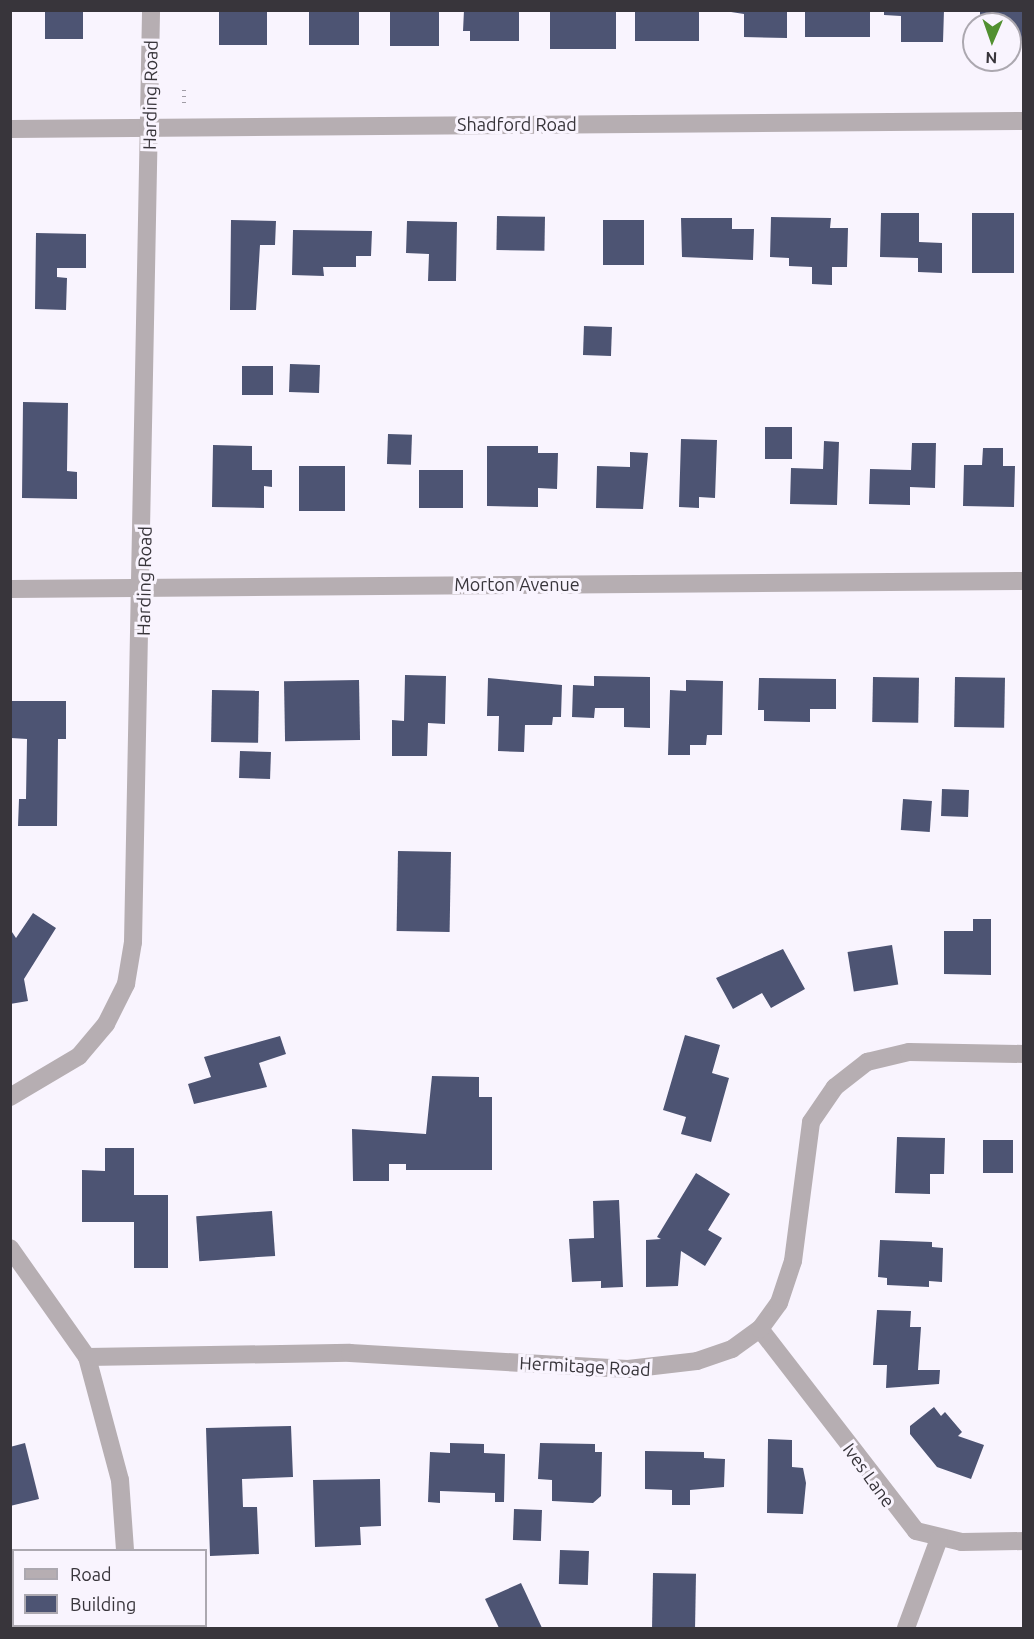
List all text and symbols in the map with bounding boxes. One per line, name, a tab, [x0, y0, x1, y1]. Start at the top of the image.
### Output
north arrow	[962, 12, 1022, 72]
street label: Harding Road	[138, 40, 162, 150]
text: N	[985, 49, 998, 67]
street label: Shadford Road	[457, 113, 577, 135]
street label: Harding Road	[132, 526, 156, 636]
street label: Morton Avenue	[454, 573, 580, 595]
street label: Hermitage Road	[519, 1352, 651, 1380]
street label: Ives Lane	[839, 1439, 899, 1511]
legend	[12, 1549, 207, 1627]
text: Road	[70, 1564, 112, 1584]
text: Building	[70, 1594, 136, 1614]

